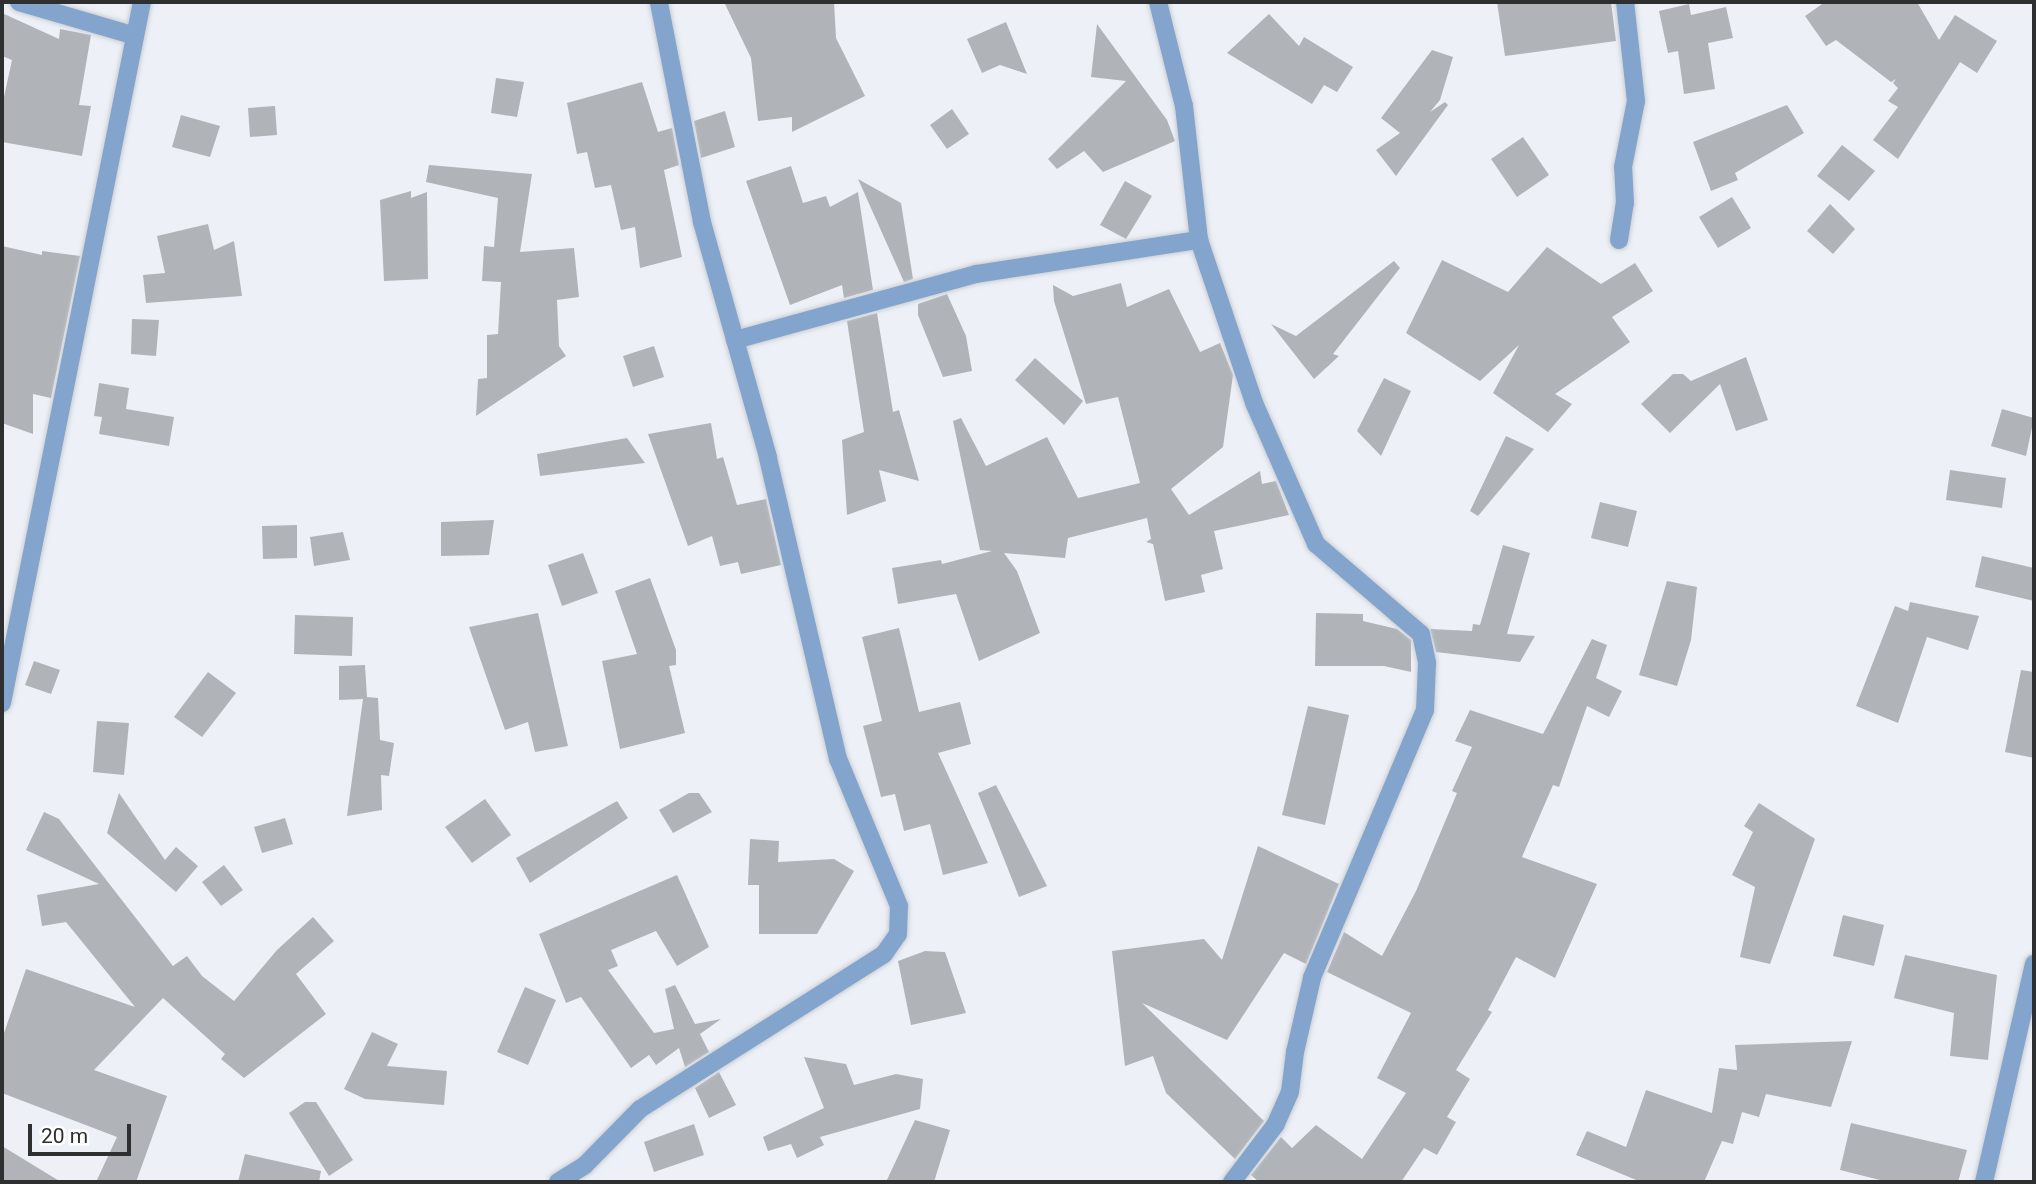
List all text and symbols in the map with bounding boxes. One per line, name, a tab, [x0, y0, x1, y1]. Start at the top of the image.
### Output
scale bar	[32, 1110, 135, 1154]
text: 20 m	[41, 1124, 88, 1148]

